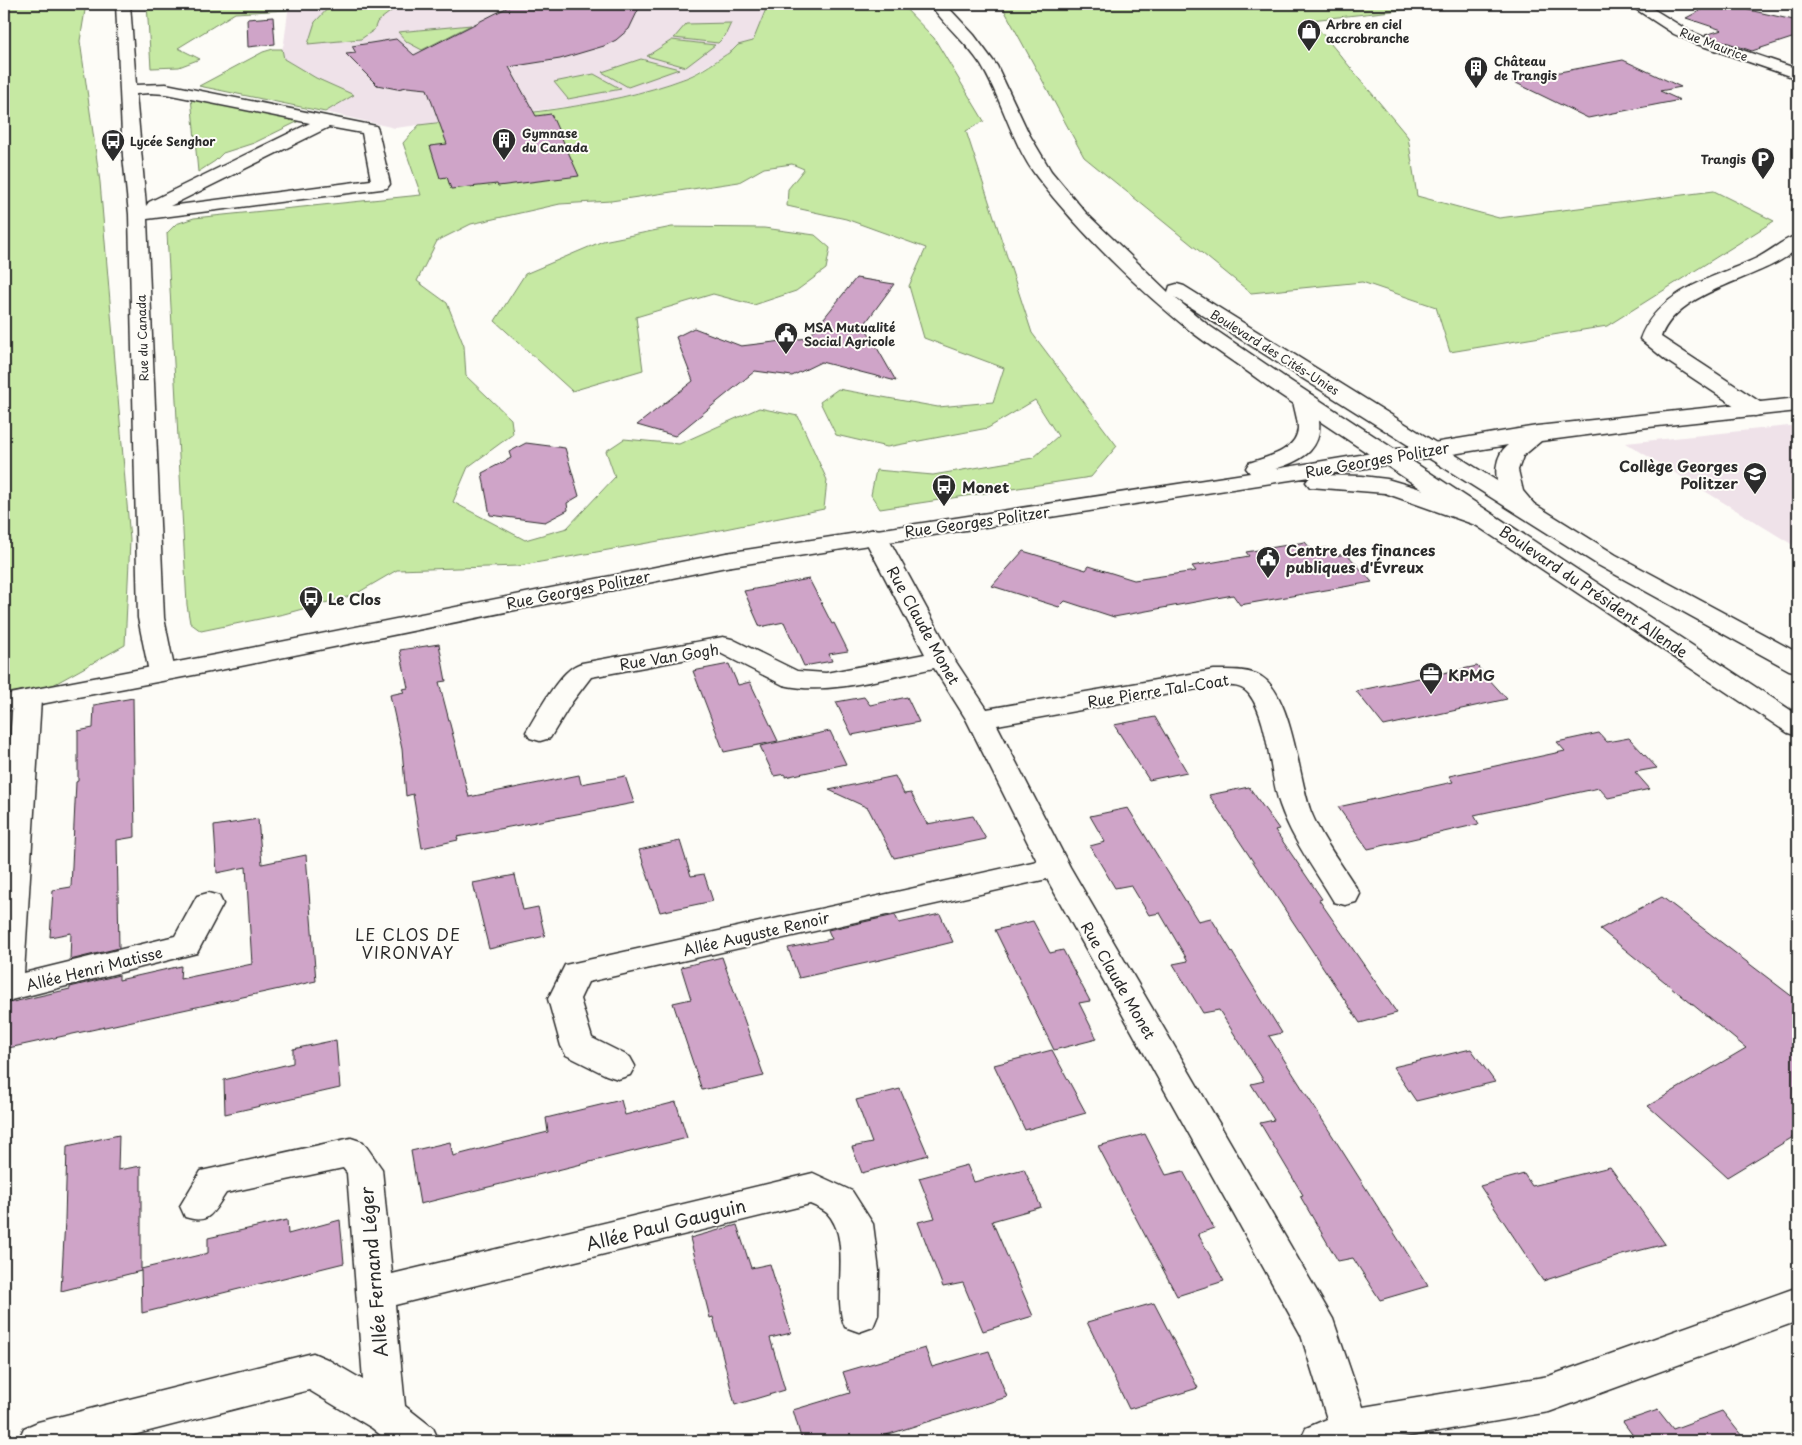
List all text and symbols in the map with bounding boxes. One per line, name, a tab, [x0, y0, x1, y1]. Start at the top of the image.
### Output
place label: Arbre en ciel accrobranche	[1326, 15, 1410, 47]
shop icon: Arbre en ciel accrobranche	[1296, 18, 1322, 52]
street label: Rue Maurice	[1677, 23, 1751, 65]
place label: Château de Trangis	[1494, 52, 1557, 84]
building icon: Château de Trangis	[1463, 55, 1489, 89]
place label: Gymnase du Canada	[522, 124, 589, 156]
building icon: Gymnase du Canada	[491, 127, 517, 161]
bus stop icon: Lycée Senghor	[100, 128, 126, 162]
place label: Lycée Senghor	[130, 132, 216, 150]
parking icon: Trangis	[1750, 146, 1776, 180]
place label: Trangis	[1701, 150, 1746, 168]
street label: Rue du Canada	[131, 294, 153, 382]
street label: Boulevard des Cités-Unies	[1207, 305, 1343, 399]
place label: MSA Mutualité Social Agricole	[804, 318, 896, 350]
public building icon: MSA Mutualité Social Agricole	[773, 321, 799, 355]
street label: Rue Georges Politzer	[1303, 435, 1451, 483]
place label: Collège Georges Politzer	[1619, 454, 1738, 494]
school or university icon: Collège Georges Politzer	[1742, 461, 1768, 495]
bus stop icon: Monet	[931, 473, 957, 507]
place label: Monet	[962, 475, 1009, 498]
street label: Rue Georges Politzer	[903, 499, 1051, 543]
street label: Boulevard du Président Allende	[1495, 519, 1693, 663]
place label: Centre des finances publiques d'Évreux	[1286, 538, 1435, 578]
public building icon: Centre des finances publiques d'Évreux	[1255, 545, 1281, 579]
street label: Rue Claude Monet	[882, 562, 966, 688]
street label: Rue Georges Politzer	[504, 564, 652, 614]
bus stop icon: Le Clos	[298, 585, 324, 619]
place label: Le Clos	[328, 587, 381, 610]
street label: Rue Van Gogh	[618, 637, 720, 675]
office icon: KPMG	[1418, 661, 1444, 695]
place label: KPMG	[1448, 663, 1495, 686]
street label: Rue Pierre Tal-Coat	[1086, 667, 1230, 713]
street label: Allée Auguste Renoir	[680, 905, 833, 961]
street label: Rue Claude Monet	[1076, 917, 1162, 1043]
district label: LE CLOS DE VIRONVAY	[355, 922, 461, 964]
street label: Allée Henri Matisse	[23, 940, 165, 996]
street label: Allée Fernand Léger	[352, 1185, 394, 1358]
street label: Allée Paul Gauguin	[583, 1191, 749, 1257]

